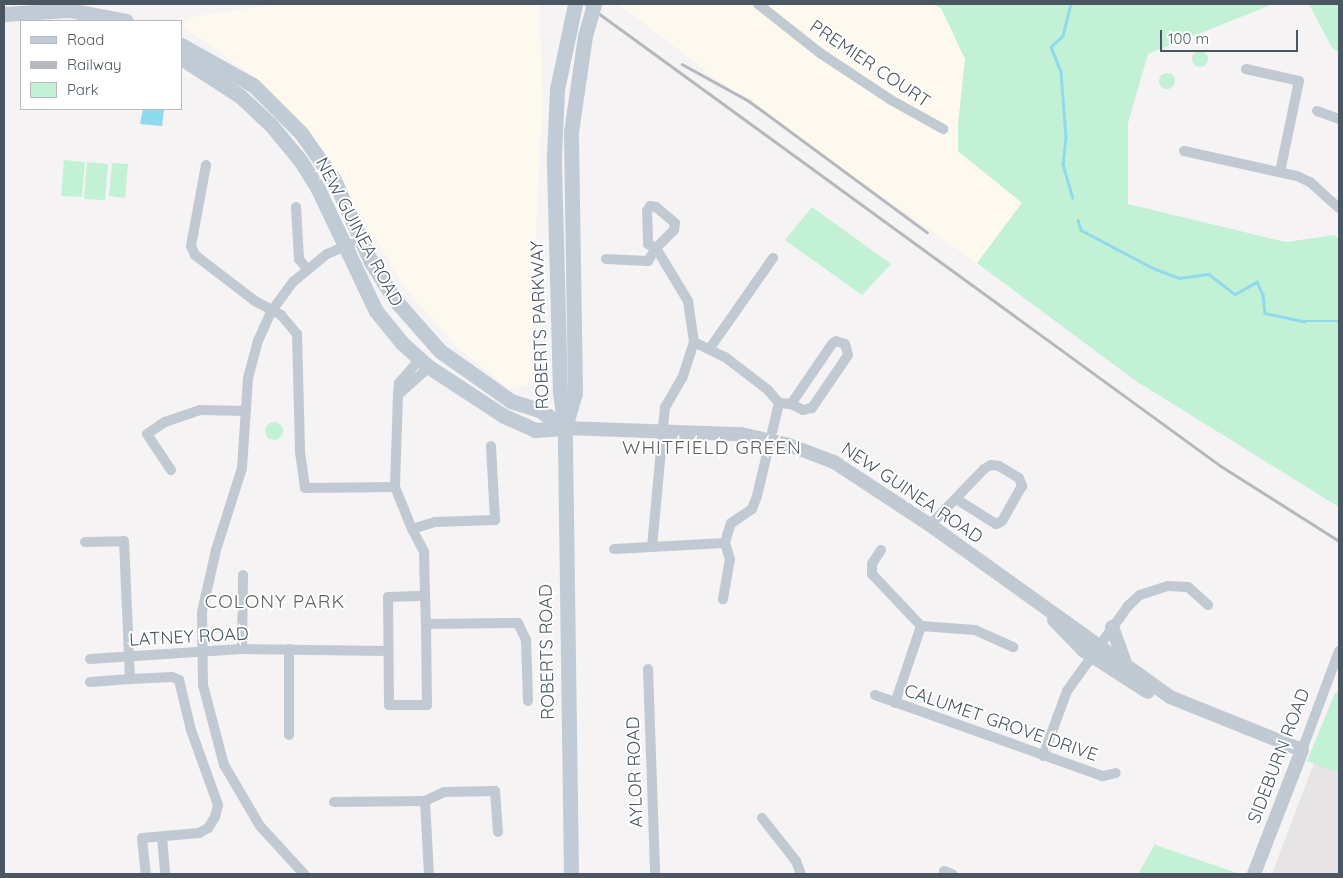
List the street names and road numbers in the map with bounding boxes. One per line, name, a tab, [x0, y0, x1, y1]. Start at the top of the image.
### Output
street label: PREMIER COURT	[806, 16, 934, 112]
street label: NEW GUINEA ROAD	[311, 154, 407, 310]
street label: ROBERTS PARKWAY	[526, 240, 554, 410]
street label: NEW GUINEA ROAD	[837, 438, 987, 548]
street label: ROBERTS ROAD	[535, 584, 559, 720]
street label: LATNEY ROAD	[129, 623, 249, 651]
street label: CALUMET GROVE DRIVE	[901, 680, 1101, 766]
street label: SIDEBURN ROAD	[1243, 686, 1315, 826]
street label: AYLOR ROAD	[622, 716, 648, 828]

